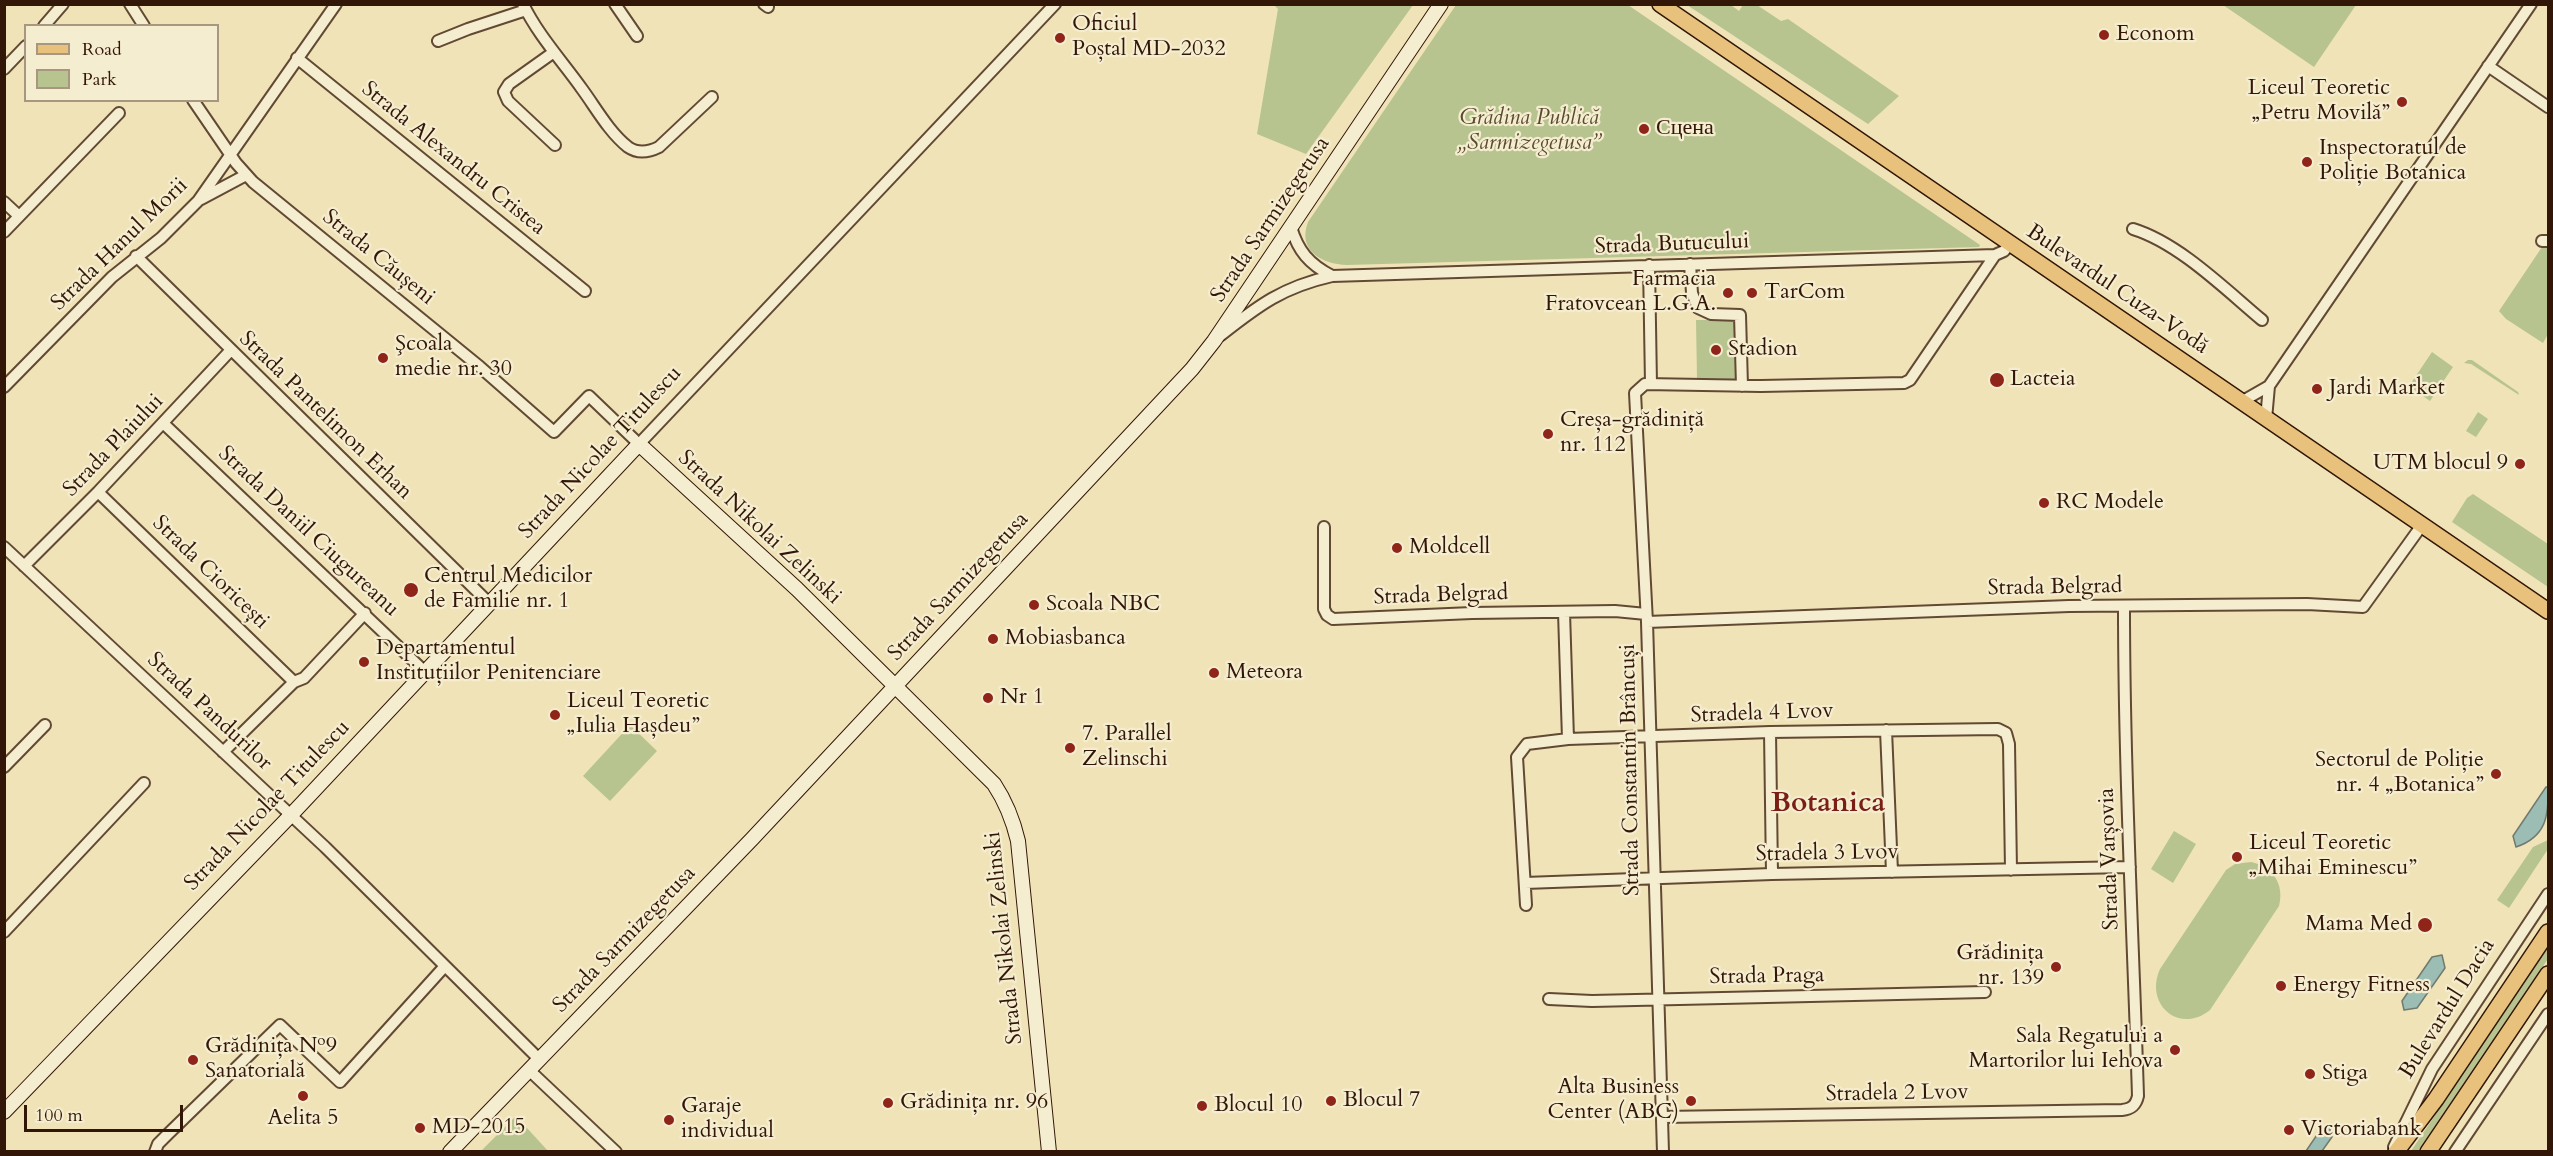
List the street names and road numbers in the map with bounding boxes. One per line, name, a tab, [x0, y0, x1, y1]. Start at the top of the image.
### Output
street label: Strada Alexandru Cristea	[356, 77, 550, 241]
street label: Strada Sarmizegetusa	[1206, 132, 1336, 308]
street label: Strada Hanul Morii	[46, 173, 194, 317]
street label: Strada Căușeni	[316, 205, 440, 311]
street label: Bulevardul Cuza-Vodă	[2021, 219, 2213, 361]
street label: Strada Butucului	[1594, 229, 1750, 261]
street label: Strada Pantelimon Erhan	[233, 326, 417, 506]
street label: Strada Nicolae Titulescu	[514, 361, 688, 545]
street label: Strada Plaiului	[58, 389, 170, 503]
street label: Strada Daniil Ciugureanu	[212, 441, 404, 623]
street label: Strada Nikolai Zelinski	[672, 445, 846, 611]
street label: Strada Sarmizegetusa	[883, 507, 1035, 667]
street label: Strada Cioricești	[146, 511, 274, 635]
street label: Strada Belgrad	[1987, 574, 2123, 602]
street label: Strada Belgrad	[1373, 580, 1509, 612]
street label: Strada Constantin Brâncuși	[1616, 644, 1646, 896]
street label: Strada Pandurilor	[141, 647, 277, 777]
street label: Stradela 4 Lvov	[1690, 698, 1834, 730]
street label: Strada Nicolae Titulescu	[180, 715, 356, 897]
street label: Strada Varșovia	[2094, 787, 2126, 931]
street label: Strada Nikolai Zelinski	[981, 830, 1029, 1046]
street label: Stradela 3 Lvov	[1755, 840, 1899, 868]
street label: Strada Sarmizegetusa	[548, 861, 702, 1019]
street label: Bulevardul Dacia	[2394, 934, 2502, 1084]
street label: Strada Praga	[1709, 963, 1825, 991]
street label: Stradela 2 Lvov	[1825, 1080, 1969, 1108]

